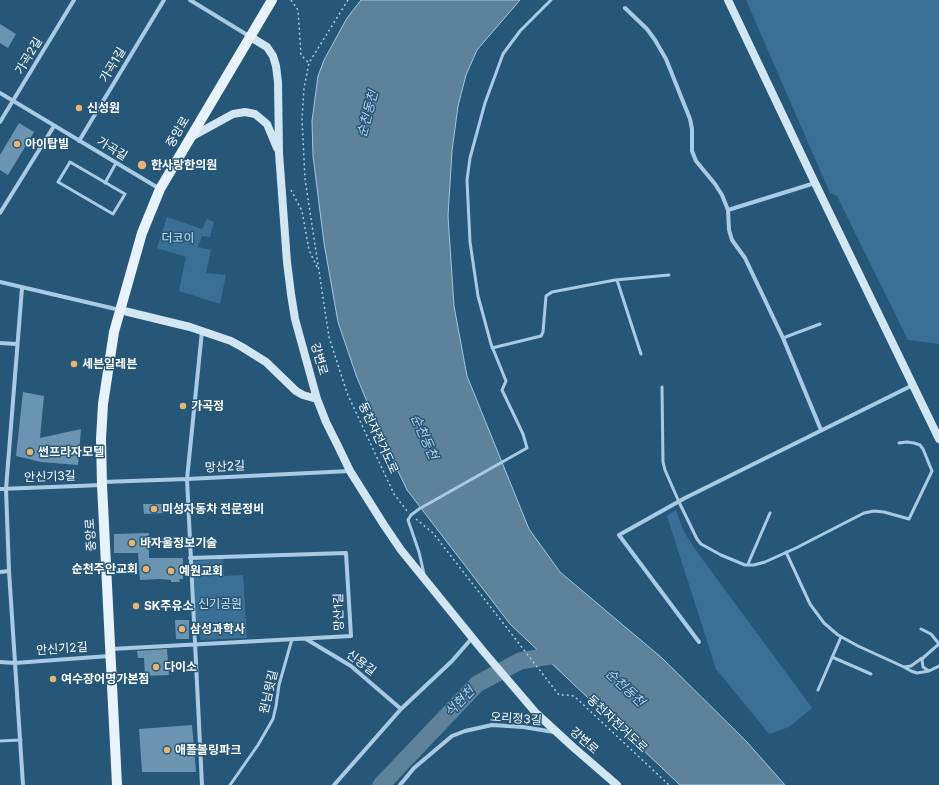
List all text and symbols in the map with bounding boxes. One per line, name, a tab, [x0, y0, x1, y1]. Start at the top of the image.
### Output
street label: 가곡2길	[12, 35, 46, 77]
street label: 가곡1길	[97, 45, 129, 85]
water label: 순천동천	[354, 89, 382, 139]
place label: 신성원	[87, 101, 120, 115]
marker: 신성원	[74, 103, 84, 113]
street label: 중앙로	[163, 114, 193, 150]
street label: 가곡길	[94, 134, 130, 164]
place label: 아이탑빌	[25, 137, 69, 151]
marker: 아이탑빌	[12, 139, 22, 149]
place label: 한사랑한의원	[151, 158, 217, 172]
marker: 한사랑한의원	[136, 159, 148, 171]
park label: 더코이	[161, 231, 195, 245]
street label: 강변로	[308, 341, 330, 377]
place label: 세븐일레븐	[82, 357, 137, 371]
marker: 세븐일레븐	[69, 359, 79, 369]
place label: 가곡정	[191, 399, 224, 413]
street label: 동천자전거도로	[355, 400, 401, 476]
marker: 가곡정	[178, 401, 188, 411]
water label: 순천동천	[407, 412, 441, 462]
place label: 썬프라자모텔	[38, 445, 104, 459]
marker: 썬프라자모텔	[25, 447, 35, 457]
street label: 망산2길	[204, 459, 246, 475]
street label: 안신기3길	[24, 469, 76, 485]
place label: 미성자동차 전문정비	[162, 502, 264, 516]
marker: 미성자동차 전문정비	[149, 504, 159, 514]
street label: 중앙로	[83, 518, 99, 552]
place label: 바자울정보기술	[140, 536, 217, 550]
marker: 바자울정보기술	[127, 538, 137, 548]
place label: 순천주안교회	[72, 562, 138, 576]
marker: 순천주안교회	[141, 564, 151, 574]
place label: 예원교회	[179, 564, 223, 578]
marker: 예원교회	[166, 566, 176, 576]
street label: 망산1길	[331, 593, 347, 631]
park label: 신기공원	[198, 597, 242, 611]
place label: SK주유소	[144, 599, 194, 613]
marker: SK주유소	[131, 601, 141, 611]
place label: 삼성과학사	[190, 622, 245, 636]
marker: 삼성과학사	[177, 624, 187, 634]
street label: 안신기2길	[36, 640, 88, 658]
street label: 신용길	[343, 647, 379, 679]
place label: 다이소	[164, 660, 197, 674]
marker: 다이소	[151, 662, 161, 672]
water label: 순천동천	[602, 666, 648, 710]
street label: 원님윗길	[257, 669, 281, 715]
place label: 여수장어명가본점	[61, 672, 149, 686]
marker: 여수장어명가본점	[48, 674, 58, 684]
water label: 석현천	[442, 684, 478, 720]
street label: 동천자전거도로	[584, 692, 650, 756]
street label: 오리정3길	[490, 710, 542, 728]
street label: 강변로	[567, 725, 601, 757]
place label: 애플볼링파크	[175, 743, 241, 757]
marker: 애플볼링파크	[162, 745, 172, 755]

